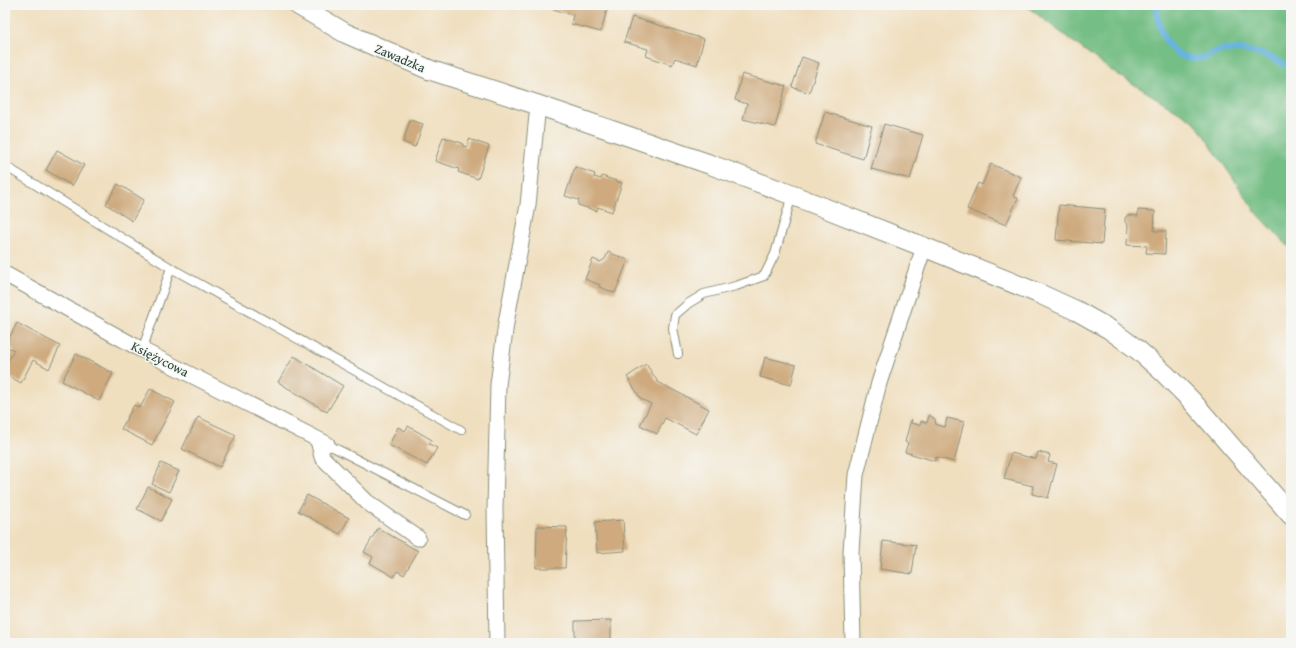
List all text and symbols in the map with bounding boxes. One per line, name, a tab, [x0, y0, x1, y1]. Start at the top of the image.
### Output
street label: Zawadzka	[372, 39, 429, 78]
street label: Księżycowa	[128, 336, 193, 382]

